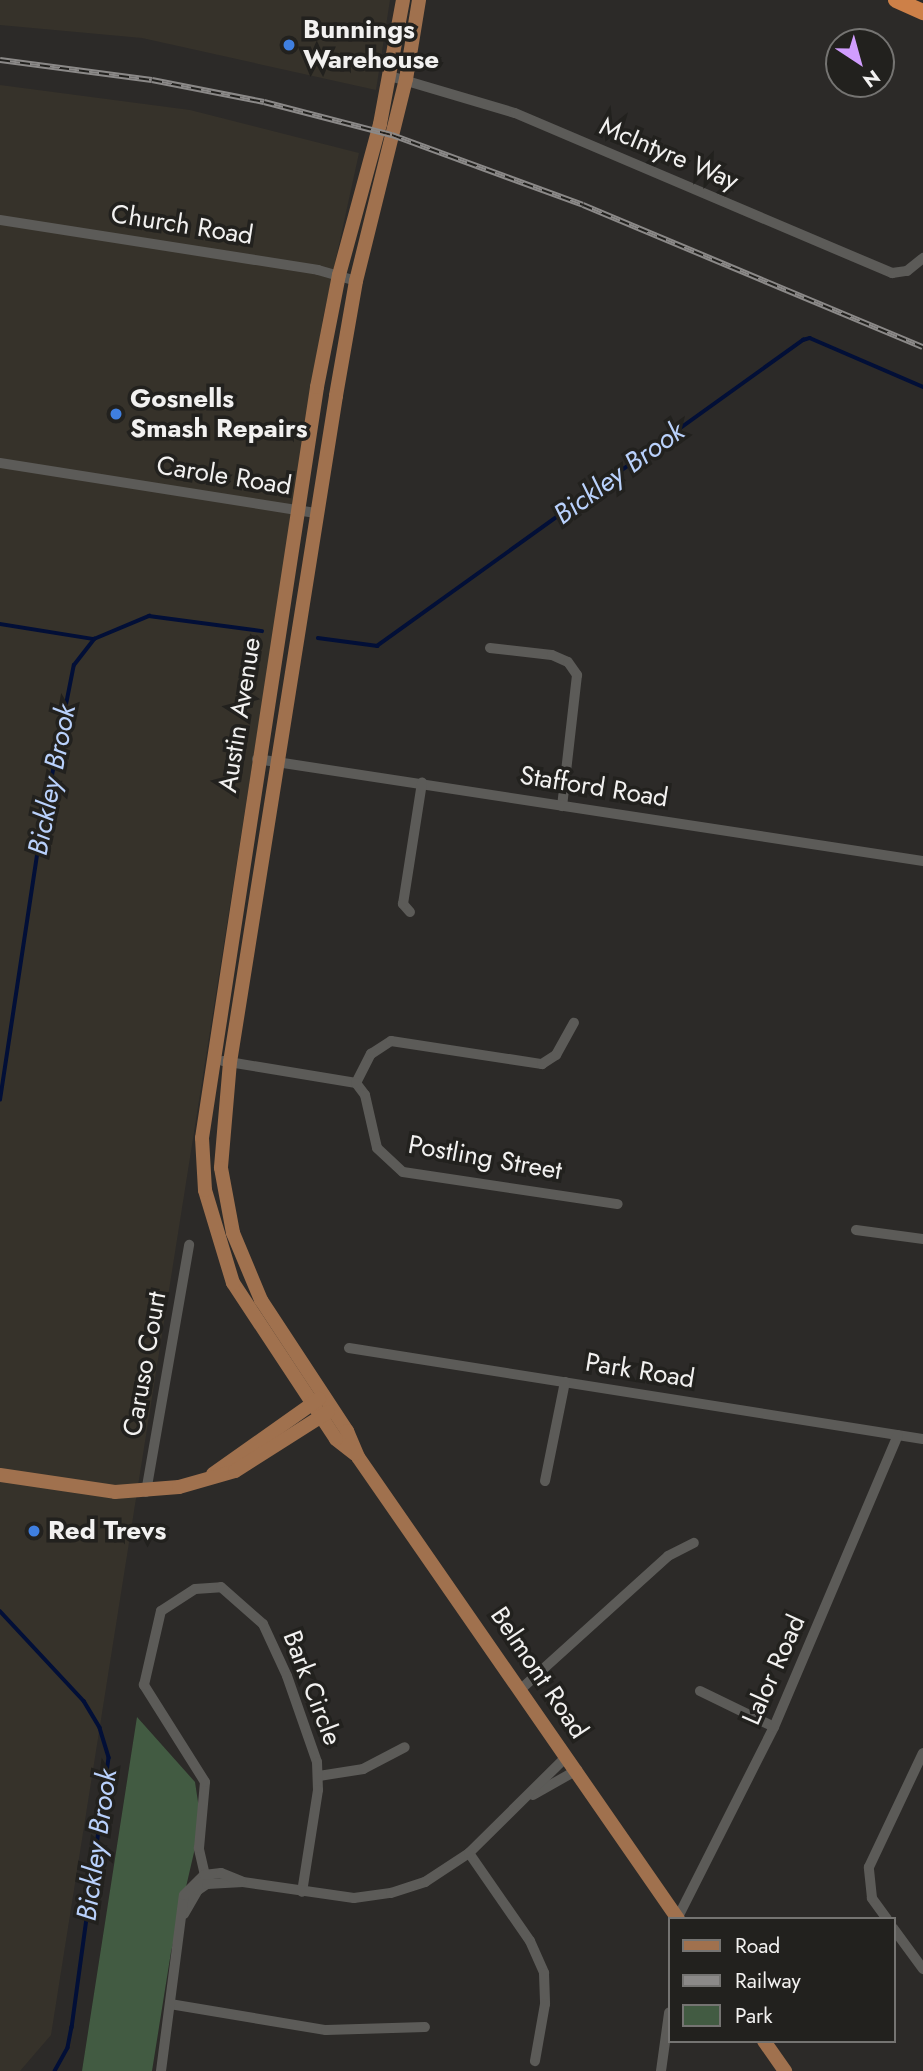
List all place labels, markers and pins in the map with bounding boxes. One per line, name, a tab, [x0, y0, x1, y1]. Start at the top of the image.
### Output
place label: Bunnings Warehouse	[303, 14, 439, 76]
marker: Bunnings Warehouse	[281, 37, 297, 53]
place label: Gosnells Smash Repairs	[130, 383, 308, 444]
marker: Gosnells Smash Repairs	[108, 406, 124, 422]
place label: Red Trevs	[48, 1515, 166, 1547]
marker: Red Trevs	[26, 1523, 42, 1539]

